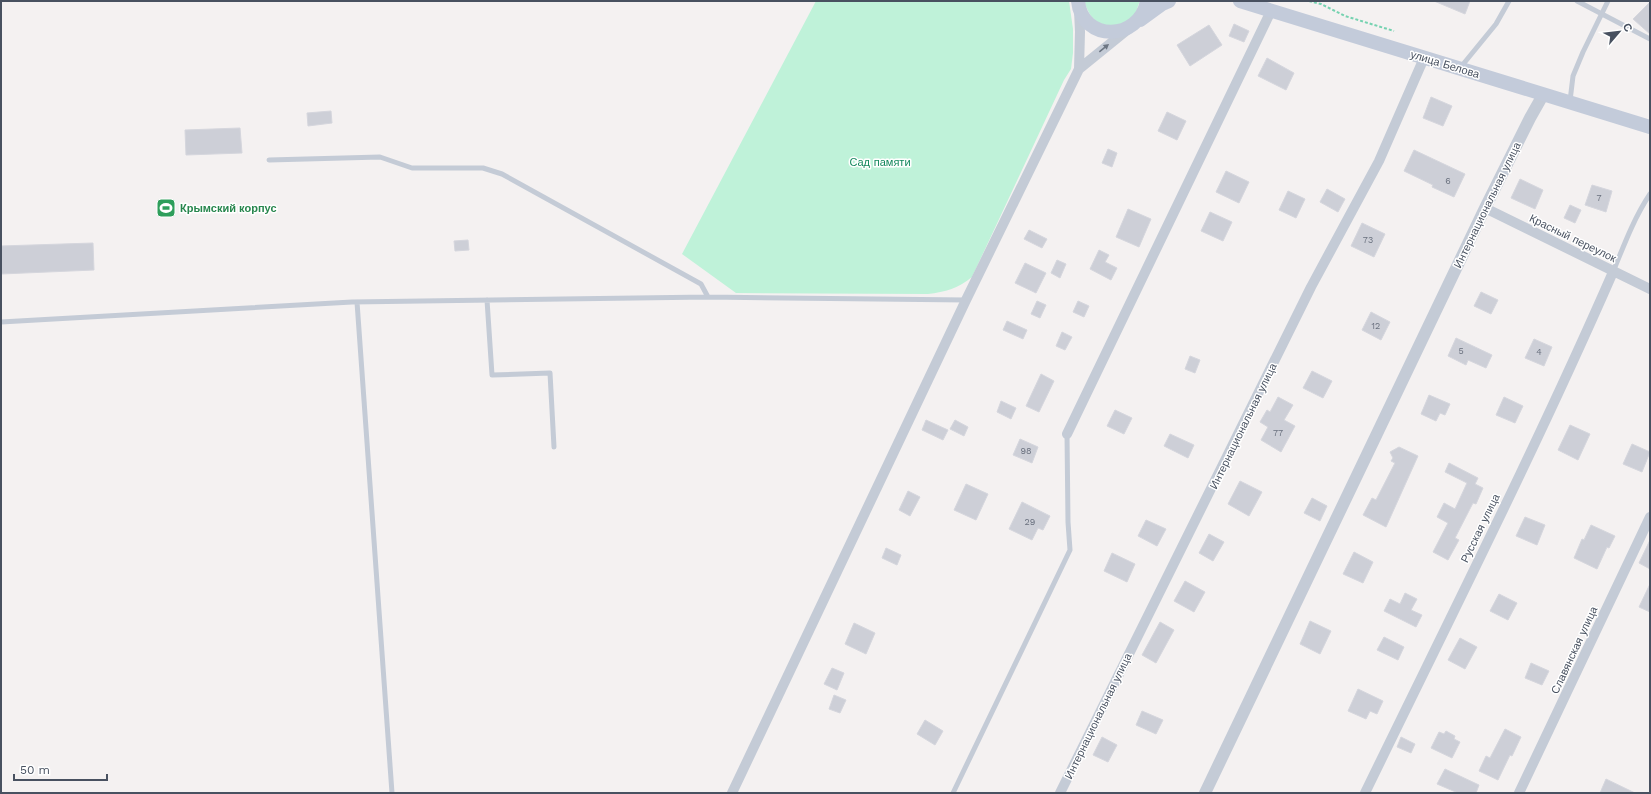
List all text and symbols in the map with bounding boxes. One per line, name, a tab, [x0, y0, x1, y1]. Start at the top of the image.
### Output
north arrow	[1599, 12, 1639, 52]
text: С	[1620, 21, 1635, 34]
one-way arrow	[1099, 44, 1110, 53]
street label: улица Белова	[1409, 48, 1482, 81]
street label: Интернациональная улица	[1451, 139, 1524, 270]
park label: Сад памяти	[849, 156, 911, 169]
house number: 6	[1445, 176, 1451, 186]
house number: 7	[1596, 193, 1602, 203]
sports icon: Крымский корпус	[155, 197, 177, 219]
place label: Крымский корпус	[180, 202, 277, 215]
street label: Красный переулок	[1527, 212, 1618, 265]
house number: 73	[1363, 235, 1373, 245]
house number: 12	[1372, 321, 1380, 331]
house number: 5	[1458, 346, 1464, 356]
house number: 4	[1536, 347, 1542, 357]
street label: Интернациональная улица	[1207, 360, 1280, 491]
house number: 77	[1273, 428, 1283, 438]
house number: 98	[1020, 446, 1032, 456]
street label: Русская улица	[1458, 491, 1503, 565]
house number: 29	[1025, 517, 1035, 527]
street label: Славянская улица	[1549, 604, 1601, 696]
street label: Интернациональная улица	[1062, 650, 1135, 781]
scale bar	[14, 756, 107, 782]
text: 50 m	[20, 763, 50, 777]

